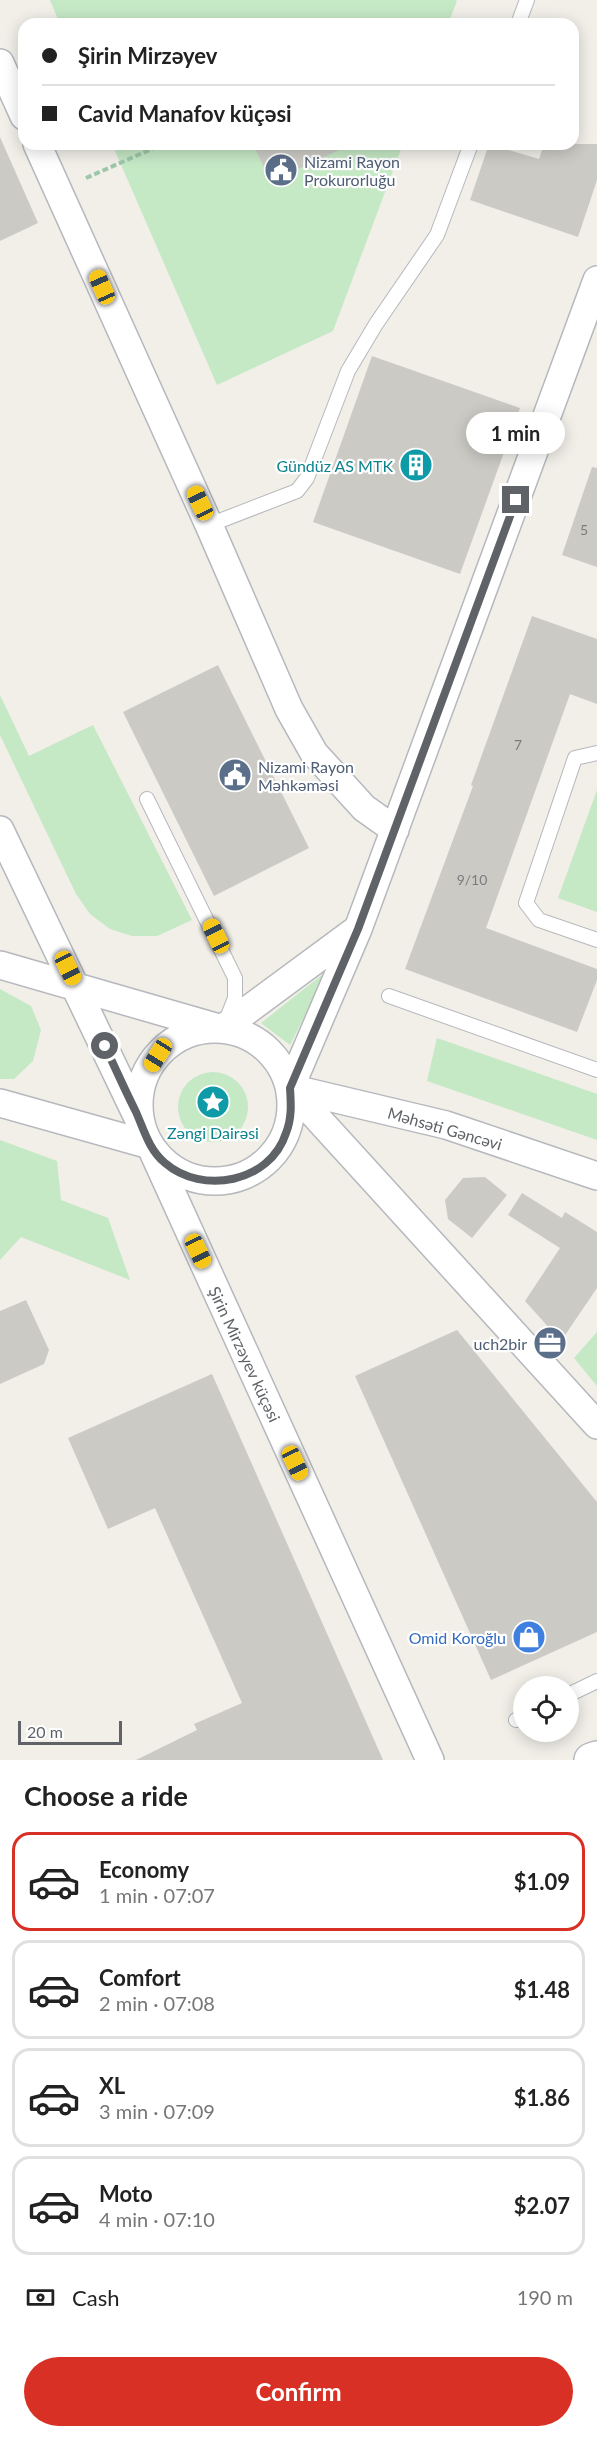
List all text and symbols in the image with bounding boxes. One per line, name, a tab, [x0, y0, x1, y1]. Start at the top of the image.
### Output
text: Şirin Mirzəyev	[78, 42, 217, 69]
text: Cavid Manafov küçəsi	[78, 100, 292, 127]
public building icon: Nizami Rayon Prokurorluğu	[263, 152, 299, 188]
place label: Nizami Rayon Prokurorluğu	[304, 152, 400, 189]
car	[86, 267, 118, 307]
callout: 1 min	[466, 413, 566, 455]
text: 1 min	[491, 421, 540, 445]
building icon: Gündüz AS MTK	[398, 447, 434, 483]
place label: Gündüz AS MTK	[276, 456, 393, 475]
car	[184, 483, 216, 523]
route end	[502, 486, 529, 513]
house number: 5	[580, 521, 588, 538]
house number: 7	[514, 736, 522, 753]
public building icon: Nizami Rayon Məhkəməsi	[217, 757, 253, 793]
place label: Nizami Rayon Məhkəməsi	[258, 757, 354, 794]
house number: 9/10	[457, 871, 487, 888]
car	[200, 916, 232, 956]
car	[52, 948, 84, 988]
route start	[91, 1032, 118, 1059]
car	[141, 1035, 175, 1075]
place icon: Zəngi Dairəsi	[195, 1084, 231, 1120]
street label: Məhsəti Gəncəvi	[386, 1103, 504, 1153]
place label: Zəngi Dairəsi	[167, 1123, 259, 1142]
car	[182, 1231, 214, 1271]
street label: Şirin Mirzəyev küçəsi	[205, 1283, 285, 1425]
office icon: uch2bir	[532, 1325, 568, 1361]
place label: uch2bir	[474, 1334, 527, 1353]
car	[279, 1443, 311, 1483]
shop icon: Omid Koroğlu	[511, 1619, 547, 1655]
place label: Omid Koroğlu	[409, 1628, 506, 1647]
map controls	[513, 1676, 579, 1742]
button: locate	[513, 1676, 579, 1742]
scale bar	[18, 1718, 122, 1746]
text: 20 m	[27, 1722, 63, 1741]
text: Choose a ride	[24, 1779, 188, 1812]
icon: car	[27, 1855, 81, 1909]
text: Economy	[99, 1856, 189, 1883]
text: $1.09	[514, 1868, 570, 1895]
text: 1 min · 07:07	[99, 1883, 215, 1907]
icon: car	[27, 1963, 81, 2017]
text: Comfort	[99, 1964, 181, 1991]
text: $1.48	[514, 1976, 570, 2003]
text: 2 min · 07:08	[99, 1991, 215, 2015]
icon: car	[27, 2071, 81, 2125]
text: XL	[99, 2072, 125, 2099]
text: $1.86	[514, 2084, 570, 2111]
text: 3 min · 07:09	[99, 2099, 215, 2123]
icon: car	[27, 2179, 81, 2233]
text: Moto	[99, 2180, 153, 2207]
text: $2.07	[514, 2192, 570, 2219]
text: 4 min · 07:10	[99, 2207, 215, 2231]
icon: cash	[24, 2281, 57, 2314]
text: Cash	[72, 2284, 119, 2311]
text: 190 m	[517, 2285, 573, 2309]
button: Confirm	[24, 2357, 573, 2426]

